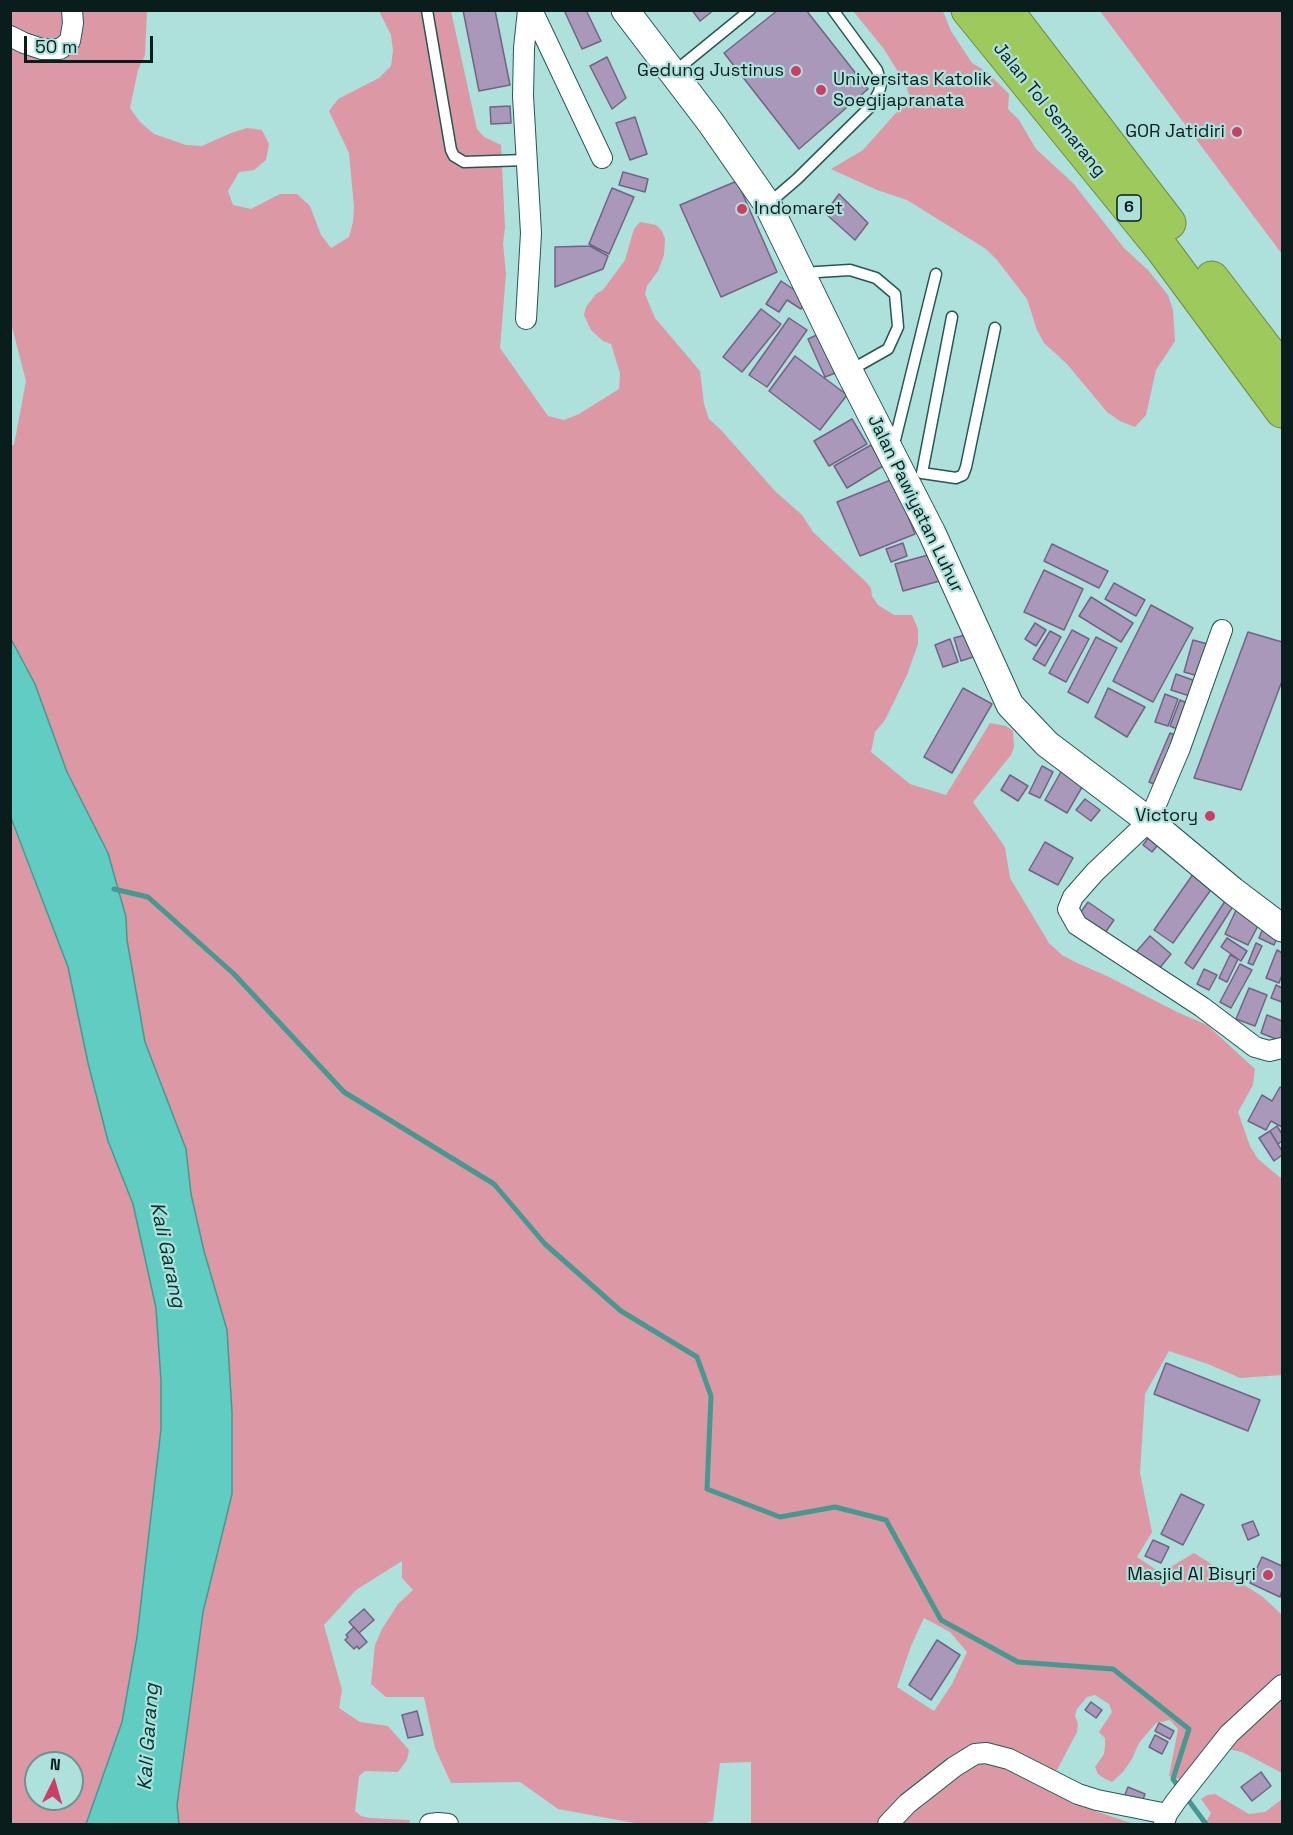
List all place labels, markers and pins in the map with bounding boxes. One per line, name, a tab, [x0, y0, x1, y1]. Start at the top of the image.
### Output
place label: Gedung Justinus	[637, 60, 784, 82]
marker: Gedung Justinus	[789, 64, 803, 78]
place label: Universitas Katolik Soegijapranata	[833, 69, 992, 112]
marker: Universitas Katolik Soegijapranata	[814, 83, 828, 97]
place label: GOR Jatidiri	[1125, 121, 1225, 143]
marker: GOR Jatidiri	[1230, 125, 1244, 139]
place label: Indomaret	[754, 198, 843, 220]
marker: Indomaret	[735, 202, 749, 216]
place label: Victory	[1135, 805, 1198, 827]
marker: Victory	[1203, 809, 1217, 823]
place label: Masjid Al Bisyri	[1127, 1564, 1256, 1586]
marker: Masjid Al Bisyri	[1261, 1568, 1275, 1582]

